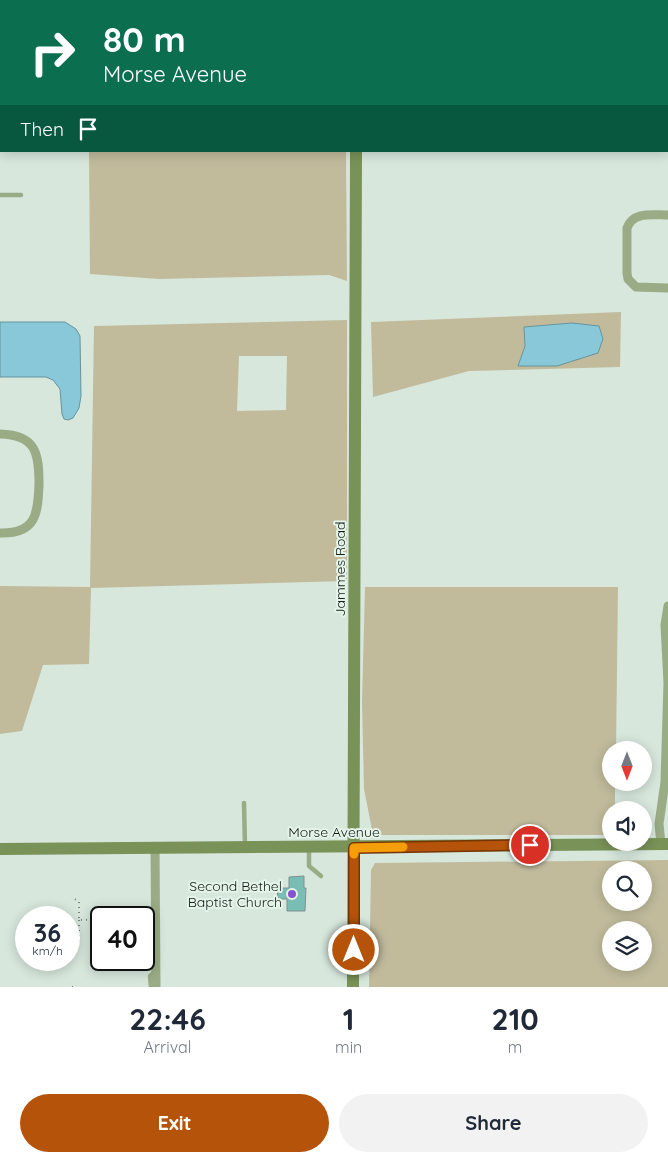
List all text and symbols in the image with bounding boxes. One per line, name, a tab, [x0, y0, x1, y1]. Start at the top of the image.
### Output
text: 80 m	[103, 17, 186, 61]
icon: right	[20, 20, 85, 85]
text: Morse Avenue	[103, 60, 247, 88]
icon: arrive	[74, 115, 102, 143]
text: Then	[20, 117, 64, 141]
street label: Jammes Road	[331, 521, 349, 617]
north arrow	[602, 741, 652, 791]
map controls	[602, 741, 652, 971]
button: sound	[602, 801, 652, 851]
street label: Morse Avenue	[288, 823, 380, 841]
pin	[509, 824, 551, 866]
icon: arrive	[516, 831, 544, 859]
button: search	[602, 861, 652, 911]
place label: Second Bethel Baptist Church	[188, 877, 282, 911]
marker: Second Bethel Baptist Church	[286, 888, 298, 900]
speed limit sign: 40	[90, 906, 155, 971]
text: 36	[34, 917, 61, 948]
button: layers	[602, 921, 652, 971]
position arrow	[327, 923, 379, 975]
text: km/h	[32, 943, 63, 958]
text: 22:46	[129, 1000, 206, 1038]
text: 1	[343, 1000, 355, 1038]
text: 210	[492, 1000, 539, 1038]
text: Arrival	[144, 1037, 191, 1057]
text: min	[335, 1037, 362, 1057]
text: m	[508, 1037, 522, 1057]
button: Exit	[20, 1094, 329, 1152]
button: Share	[339, 1094, 648, 1152]

